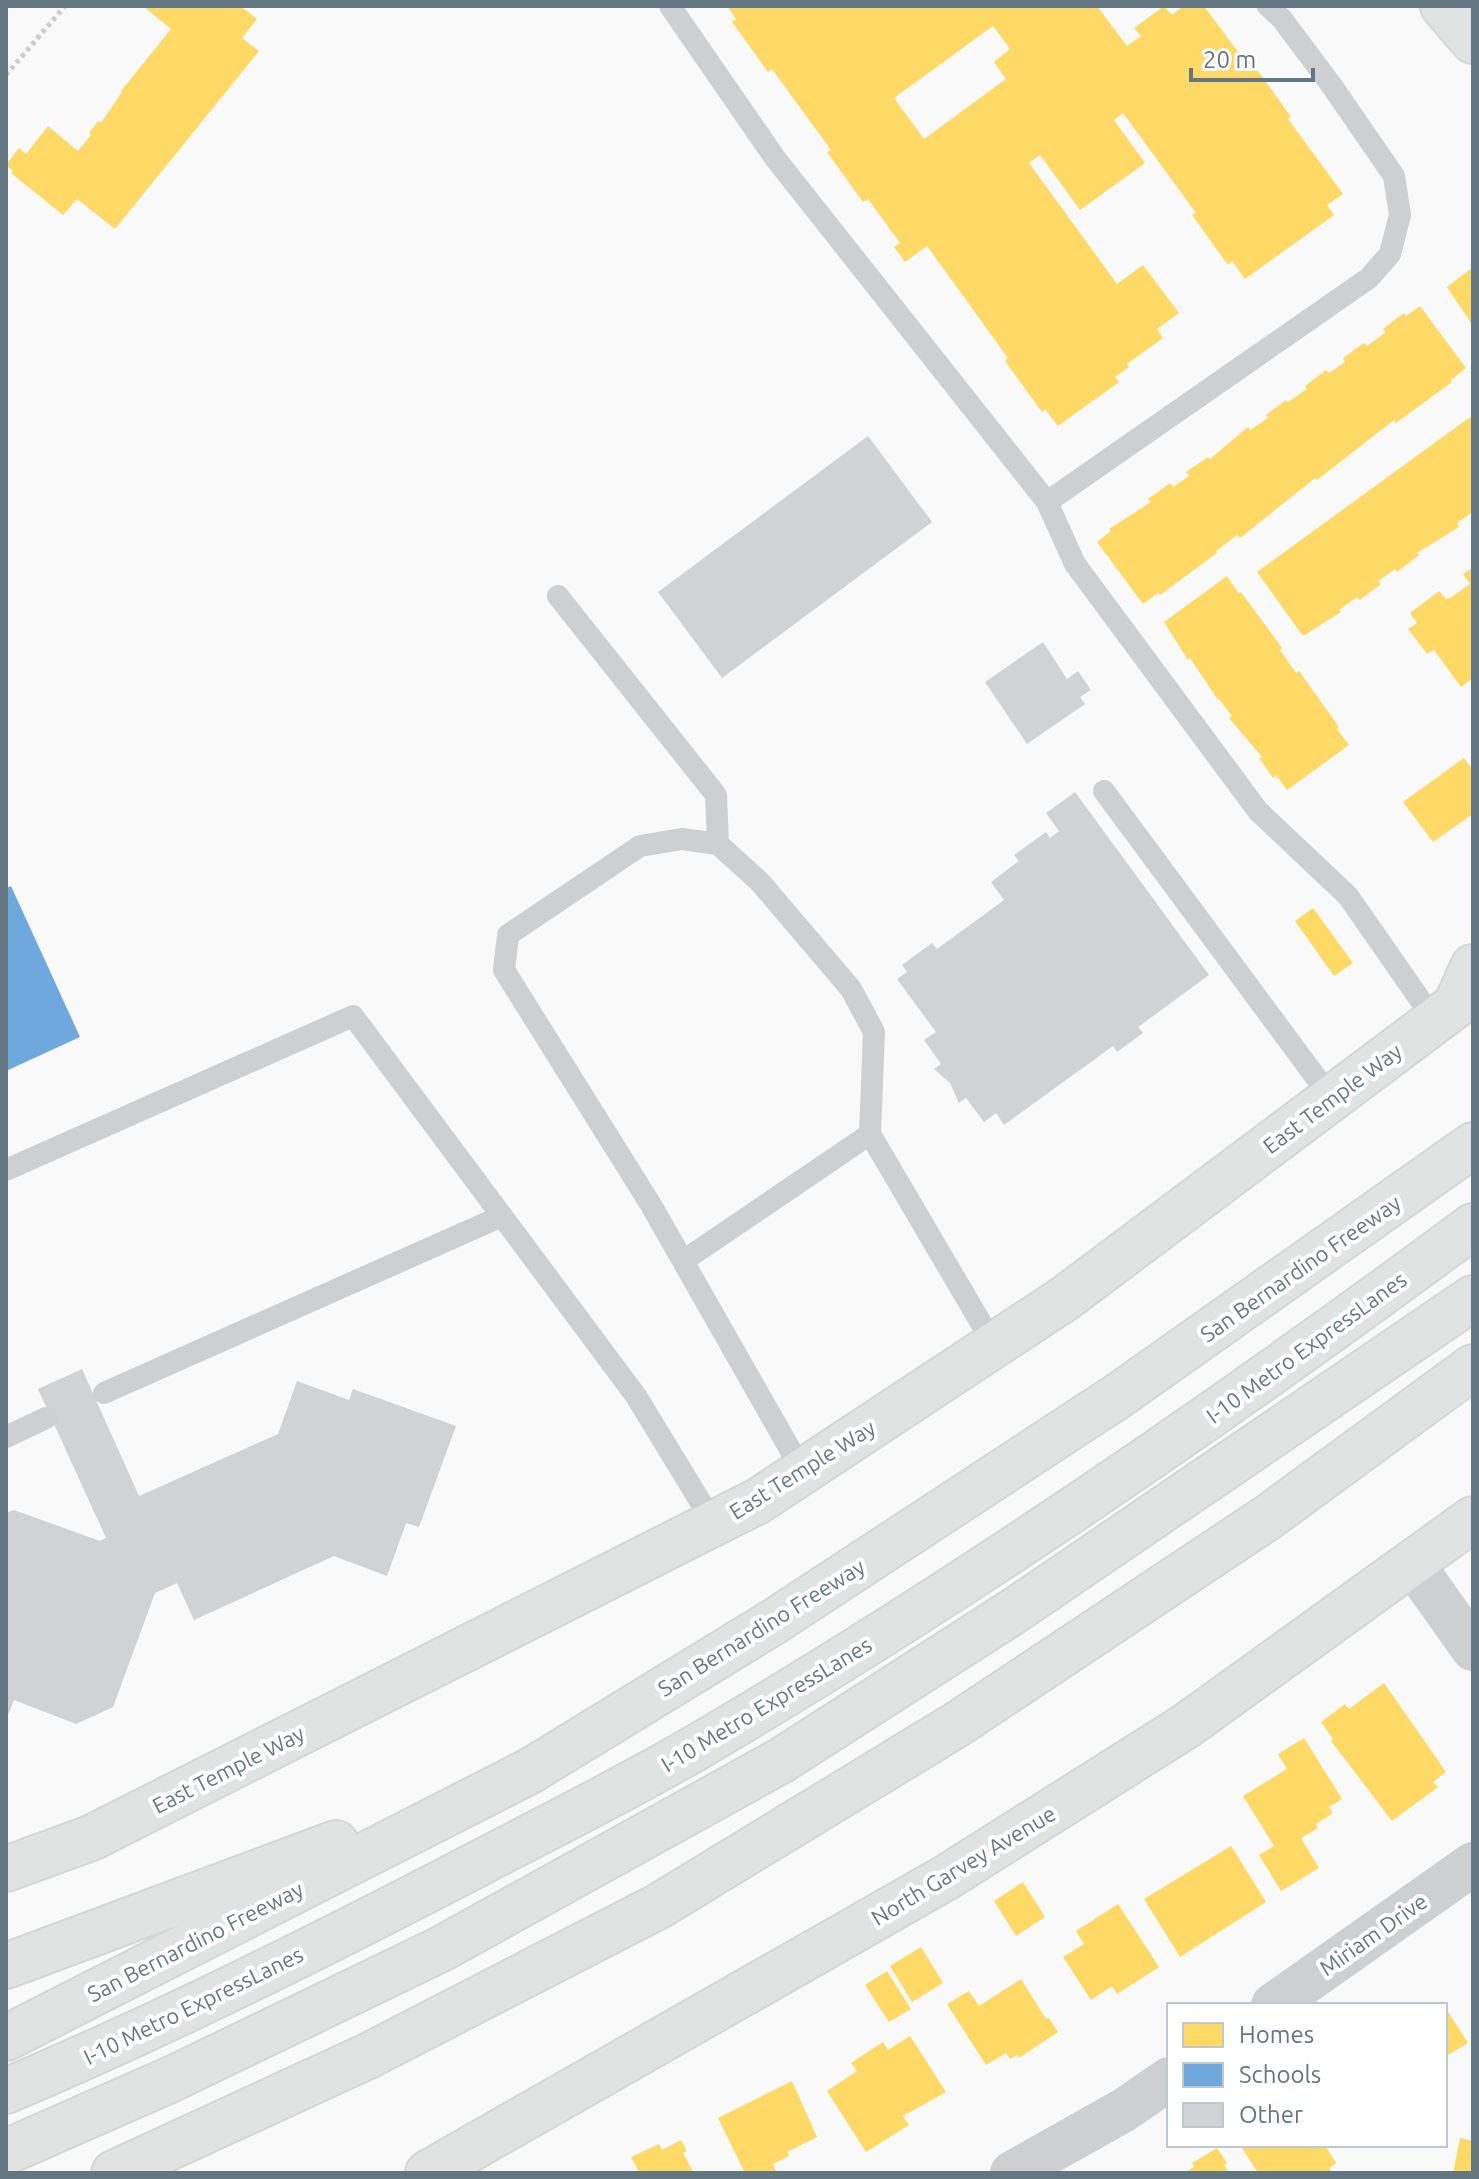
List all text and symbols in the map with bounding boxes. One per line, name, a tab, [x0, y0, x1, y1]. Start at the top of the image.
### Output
scale bar	[1191, 32, 1313, 82]
text: 20 m	[1203, 46, 1256, 73]
street label: East Temple Way	[1258, 1038, 1406, 1158]
street label: San Bernardino Freeway	[1195, 1189, 1405, 1347]
street label: I-10 Metro ExpressLanes	[1201, 1266, 1411, 1428]
street label: East Temple Way	[725, 1414, 880, 1524]
street label: San Bernardino Freeway	[653, 1553, 869, 1701]
street label: I-10 Metro ExpressLanes	[656, 1631, 876, 1777]
street label: East Temple Way	[148, 1720, 308, 1818]
street label: North Garvey Avenue	[866, 1800, 1060, 1930]
street label: San Bernardino Freeway	[83, 1876, 307, 2006]
street label: Miriam Drive	[1314, 1888, 1432, 1980]
street label: I-10 Metro ExpressLanes	[79, 1941, 307, 2069]
legend	[1167, 2003, 1447, 2147]
text: Homes	[1239, 2021, 1314, 2048]
text: Schools	[1239, 2061, 1321, 2088]
text: Other	[1239, 2101, 1303, 2128]

